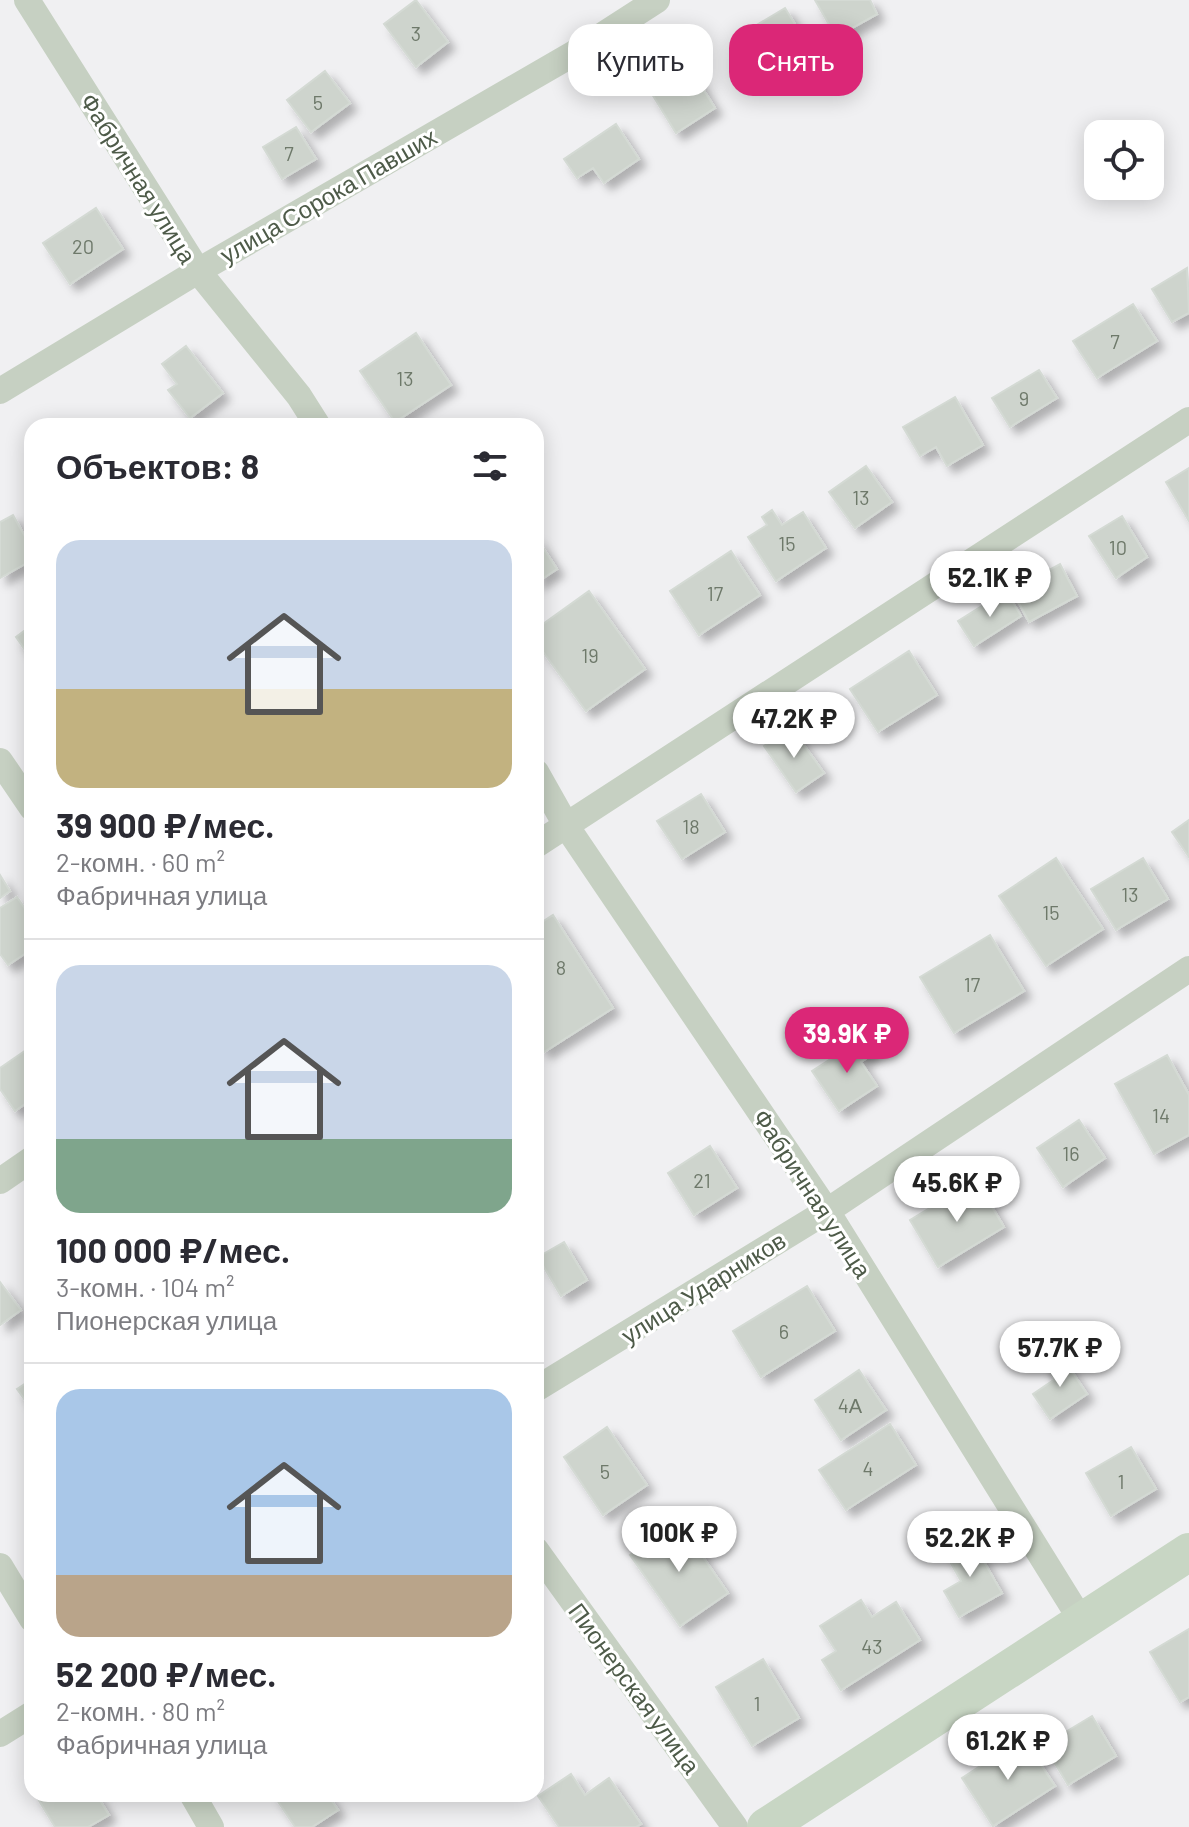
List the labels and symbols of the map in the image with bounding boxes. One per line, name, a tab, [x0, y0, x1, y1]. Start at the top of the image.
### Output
house number: 3	[411, 21, 421, 45]
street label: Фабричная улица	[75, 88, 203, 269]
house number: 5	[313, 90, 323, 114]
street label: улица Сорока Павших	[215, 121, 441, 269]
house number: 7	[284, 141, 294, 165]
house number: 20	[72, 234, 94, 258]
house number: 7	[1110, 329, 1120, 353]
house number: 13	[396, 366, 414, 390]
house number: 9	[1019, 386, 1029, 410]
house number: 13	[852, 485, 870, 509]
house number: 15	[778, 531, 796, 555]
house number: 10	[1109, 535, 1127, 559]
pin: 52.1K ₽	[916, 551, 1064, 619]
house number: 17	[707, 581, 724, 605]
house number: 19	[581, 643, 599, 667]
pin: 47.2K ₽	[720, 692, 868, 760]
house number: 18	[682, 814, 700, 838]
house number: 13	[1121, 882, 1139, 906]
house number: 15	[1042, 900, 1060, 924]
house number: 8	[556, 955, 566, 979]
house number: 17	[964, 972, 981, 996]
pin: 39.9K ₽	[773, 1007, 921, 1075]
street label: Фабричная улица	[748, 1103, 879, 1283]
house number: 14	[1152, 1103, 1170, 1127]
house number: 16	[1062, 1141, 1080, 1165]
pin: 45.6K ₽	[883, 1156, 1031, 1224]
house number: 21	[693, 1168, 711, 1192]
street label: улица Ударников	[615, 1225, 791, 1349]
house number: 6	[779, 1319, 789, 1343]
pin: 57.7K ₽	[986, 1321, 1134, 1389]
house number: 4А	[838, 1393, 863, 1417]
house number: 4	[862, 1456, 874, 1480]
house number: 5	[600, 1459, 610, 1483]
house number: 1	[1118, 1469, 1125, 1493]
pin: 100K ₽	[614, 1506, 744, 1574]
pin: 52.2K ₽	[896, 1511, 1044, 1579]
street label: Пионерская улица	[563, 1597, 707, 1780]
house number: 43	[861, 1634, 883, 1658]
house number: 1	[754, 1691, 761, 1715]
pin: 61.2K ₽	[934, 1714, 1082, 1782]

